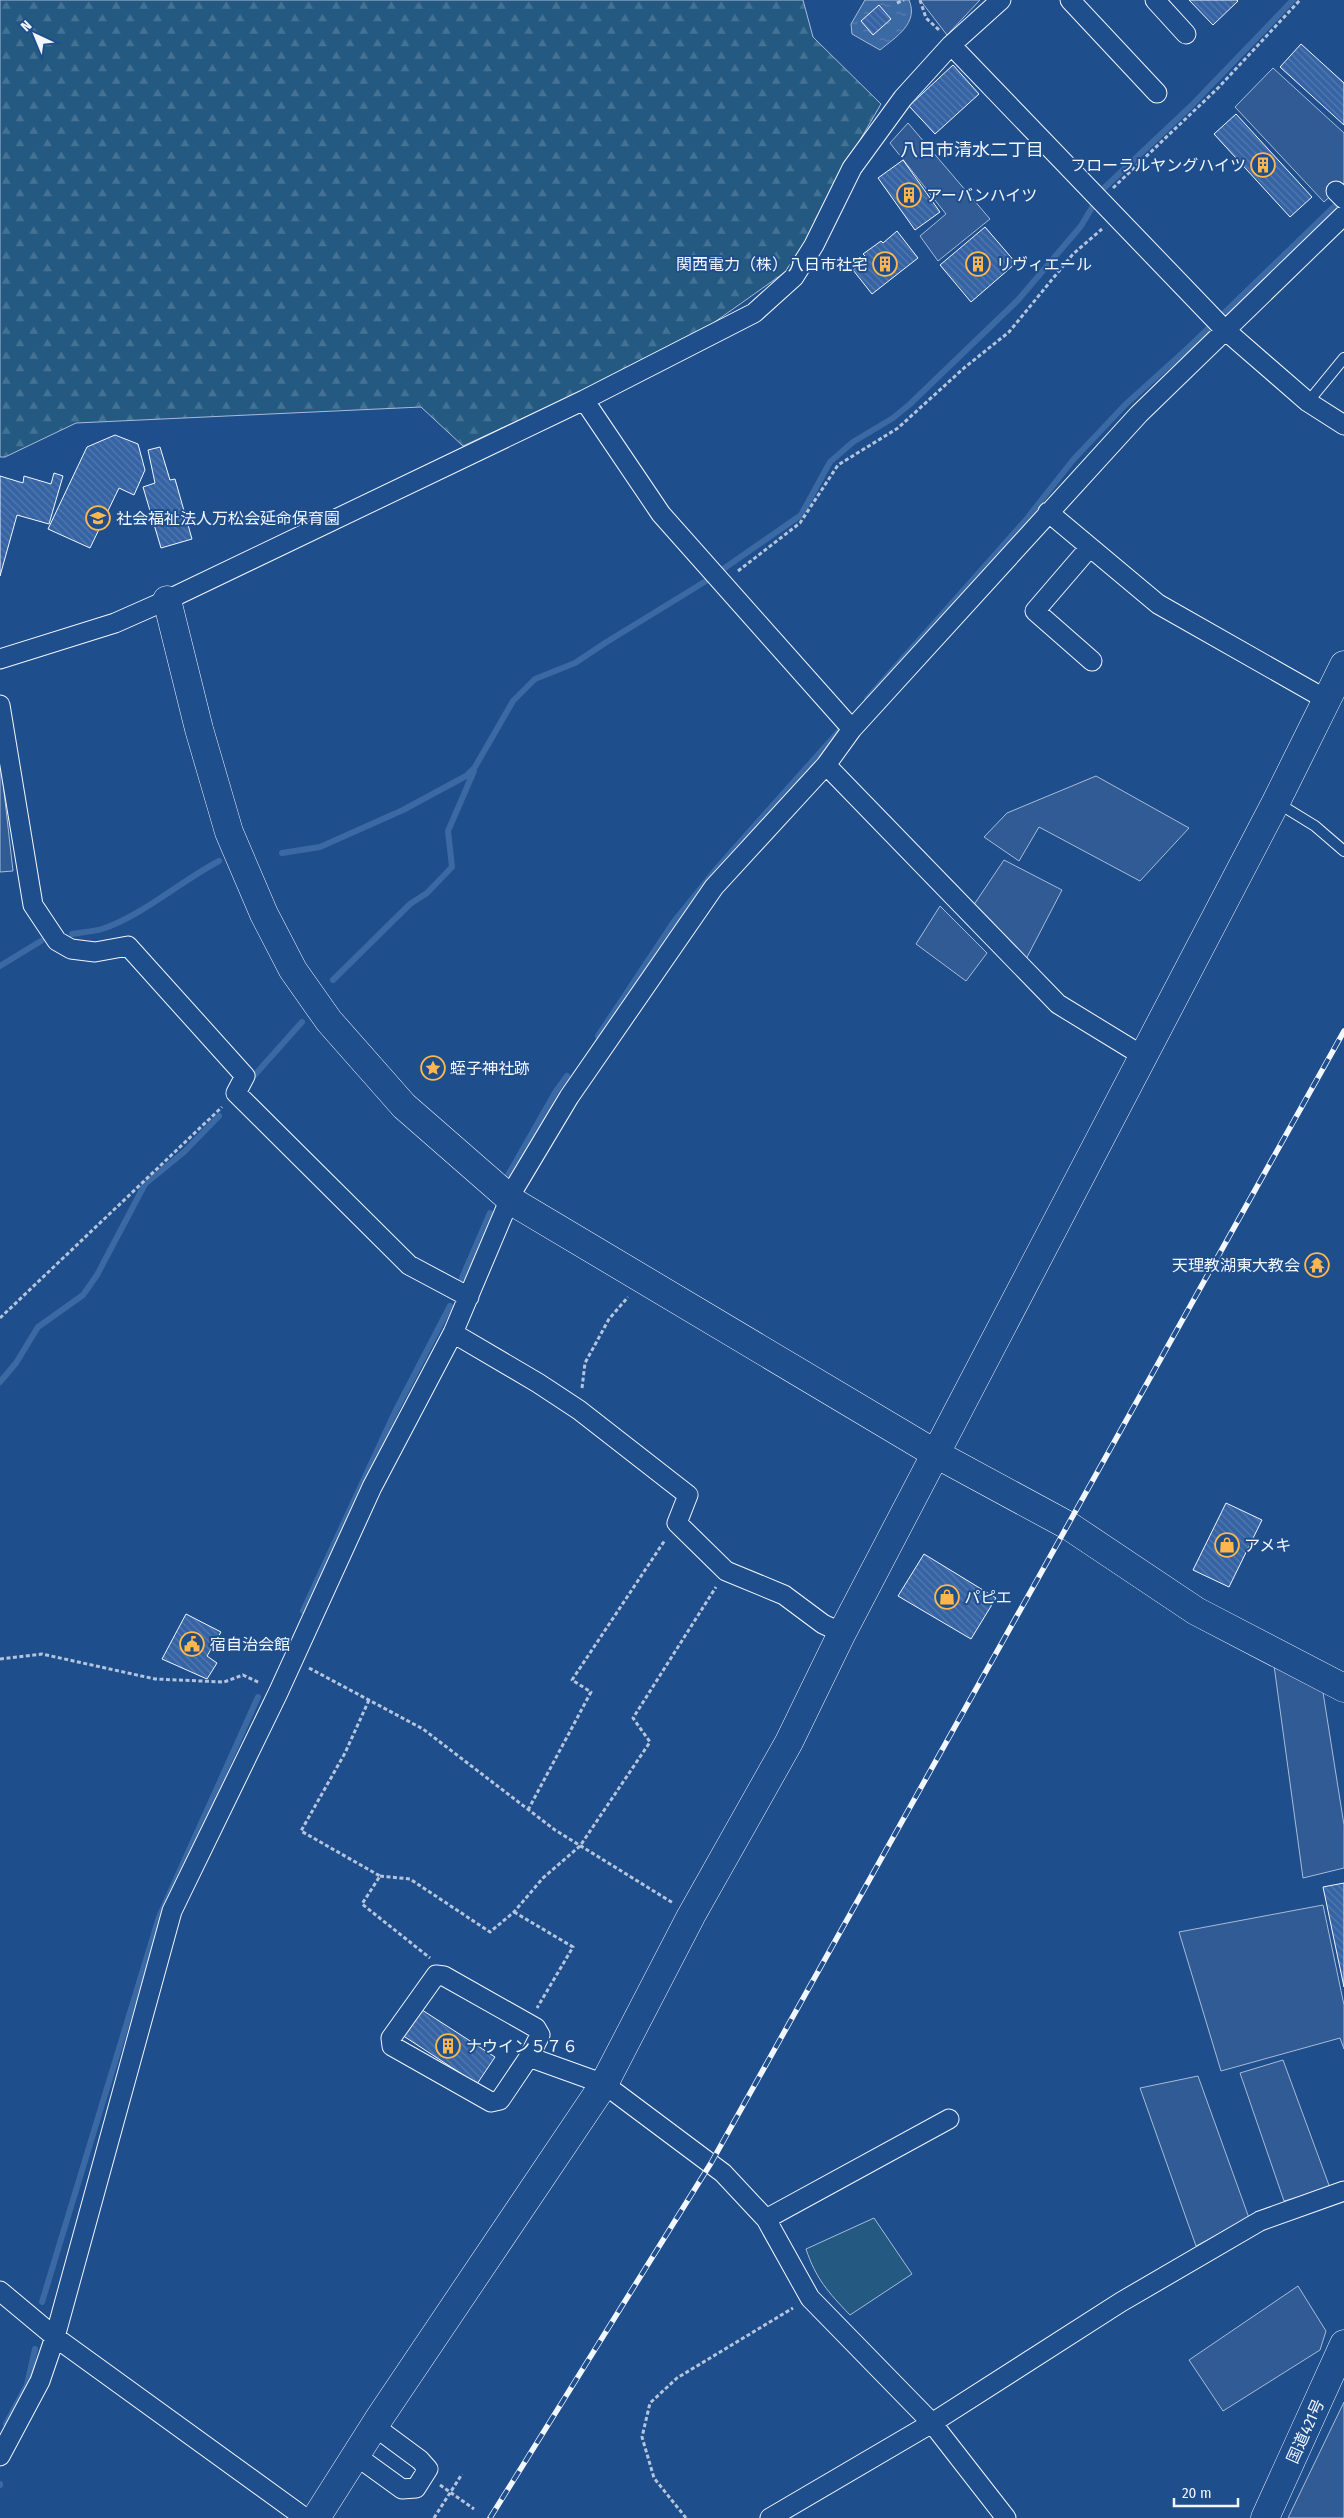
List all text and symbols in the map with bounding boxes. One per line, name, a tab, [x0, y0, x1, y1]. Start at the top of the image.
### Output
north arrow	[10, 10, 60, 60]
text: N	[17, 17, 35, 35]
district label: 八日市清水二丁目	[900, 139, 1044, 161]
building icon: フローラルヤングハイツ	[1250, 152, 1276, 178]
place label: フローラルヤングハイツ	[1070, 156, 1246, 175]
building icon: アーバンハイツ	[896, 182, 922, 208]
place label: アーバンハイツ	[926, 186, 1037, 205]
building icon: 関西電力（株）八日市社宅	[872, 251, 898, 277]
building icon: リヴィエール	[965, 251, 991, 277]
place label: 関西電力（株）八日市社宅	[676, 255, 868, 274]
place label: リヴィエール	[996, 255, 1092, 274]
school or university icon: 社会福祉法人万松会延命保育園	[85, 505, 111, 531]
place label: 社会福祉法人万松会延命保育園	[116, 509, 340, 528]
place icon: 蛭子神社跡	[420, 1055, 446, 1081]
place label: 蛭子神社跡	[450, 1059, 530, 1078]
temple icon: 天理教湖東大教会	[1304, 1252, 1330, 1278]
place label: 天理教湖東大教会	[1172, 1256, 1300, 1275]
shop icon: アメキ	[1214, 1532, 1240, 1558]
place label: アメキ	[1244, 1536, 1291, 1555]
shop icon: パピエ	[934, 1584, 960, 1610]
place label: パピエ	[964, 1588, 1012, 1607]
public building icon: 宿自治会館	[179, 1631, 205, 1657]
place label: 宿自治会館	[210, 1635, 290, 1654]
building icon: ナウイン５７６	[435, 2033, 461, 2059]
place label: ナウイン５７６	[466, 2037, 578, 2056]
street label: 国道421号	[1283, 2396, 1328, 2466]
scale bar	[1174, 2476, 1238, 2508]
text: 20 m	[1182, 2484, 1212, 2502]

